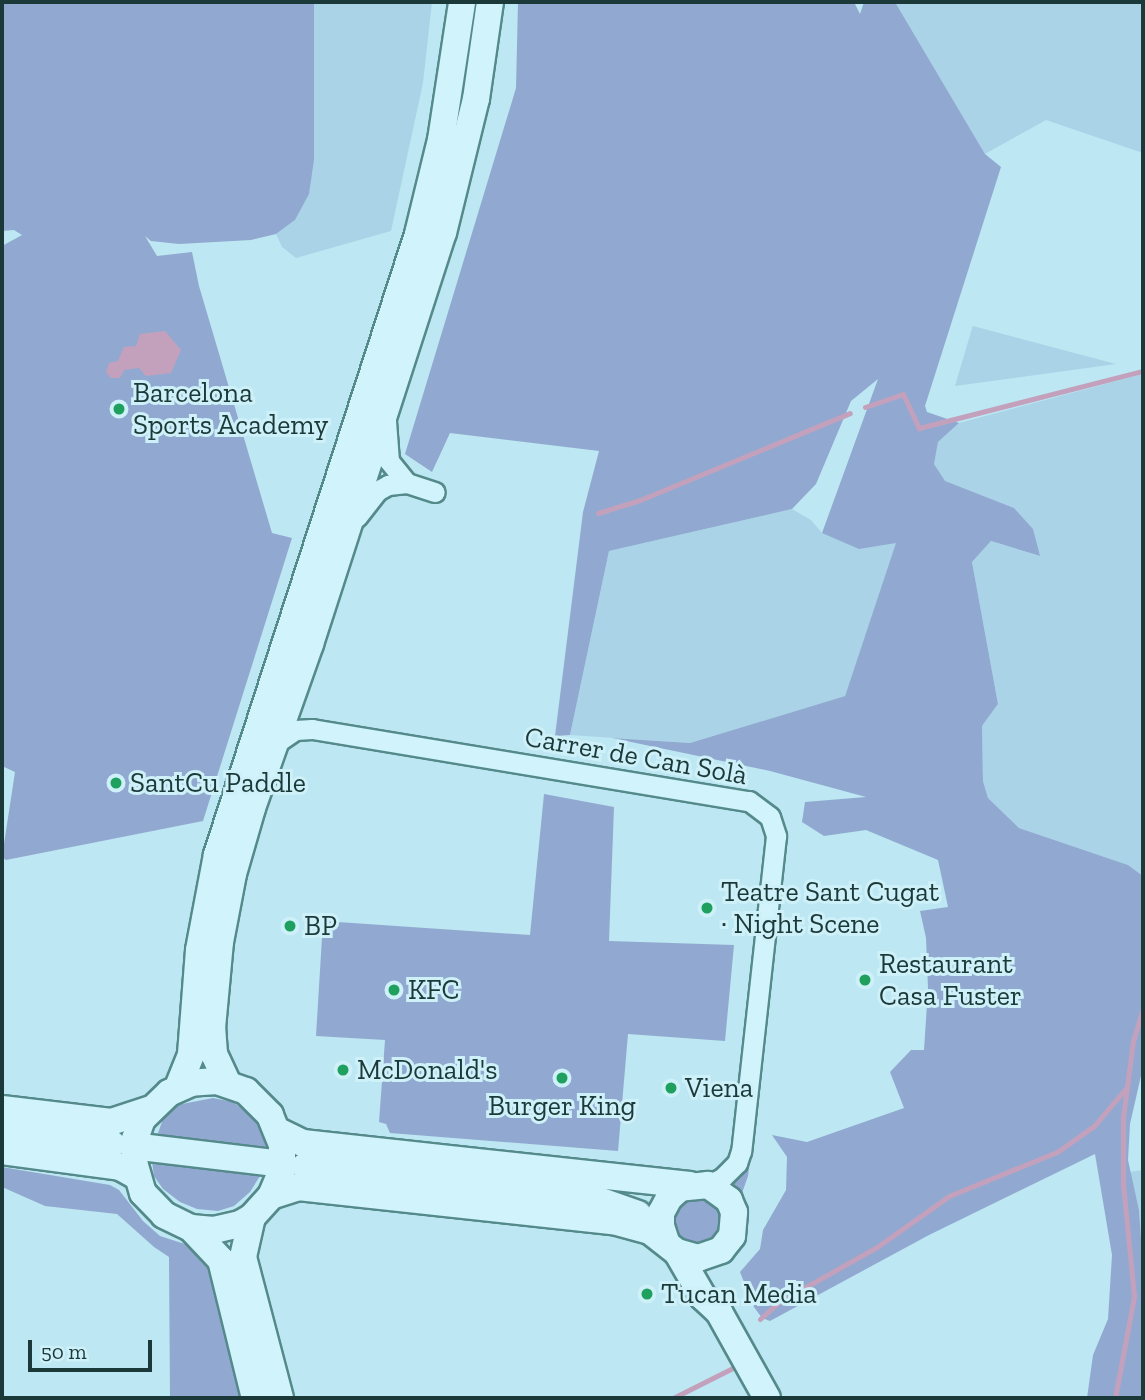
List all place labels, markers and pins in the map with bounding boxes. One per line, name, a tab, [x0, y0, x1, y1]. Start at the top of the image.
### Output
place label: Barcelona Sports Academy	[133, 376, 329, 442]
marker: Barcelona Sports Academy	[111, 401, 127, 417]
place label: SantCu Paddle	[130, 766, 306, 800]
marker: SantCu Paddle	[108, 775, 124, 791]
place label: Teatre Sant Cugat · Night Scene	[721, 875, 939, 941]
marker: Teatre Sant Cugat · Night Scene	[699, 900, 715, 916]
place label: BP	[304, 909, 337, 943]
marker: BP	[282, 918, 298, 934]
place label: Restaurant Casa Fuster	[879, 947, 1022, 1013]
marker: Restaurant Casa Fuster	[857, 972, 873, 988]
place label: KFC	[408, 973, 460, 1007]
marker: KFC	[386, 982, 402, 998]
place label: McDonald's	[357, 1053, 497, 1087]
marker: McDonald's	[335, 1062, 351, 1078]
marker: Burger King	[554, 1070, 570, 1086]
place label: Viena	[685, 1071, 753, 1105]
marker: Viena	[663, 1080, 679, 1096]
place label: Burger King	[488, 1089, 636, 1123]
place label: Tucan Media	[661, 1277, 817, 1311]
marker: Tucan Media	[639, 1286, 655, 1302]

